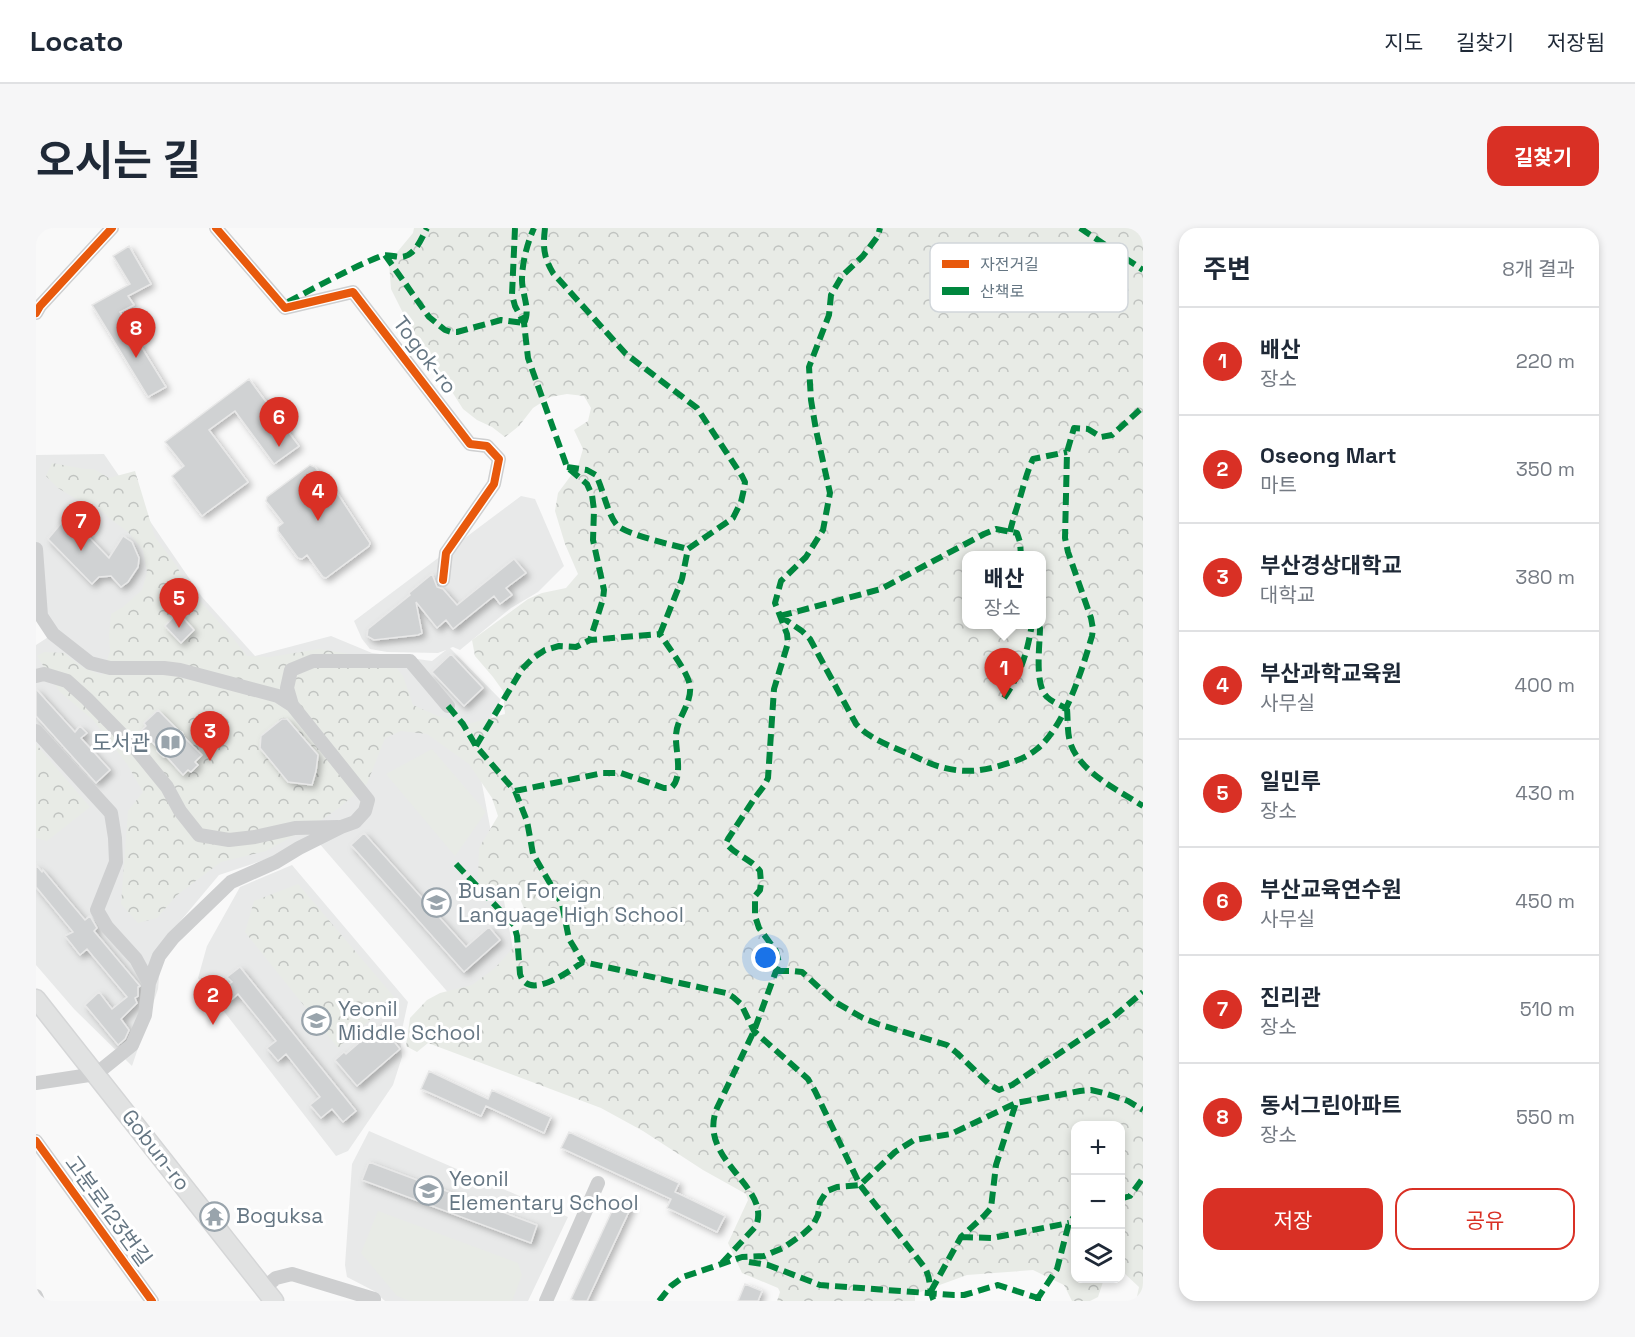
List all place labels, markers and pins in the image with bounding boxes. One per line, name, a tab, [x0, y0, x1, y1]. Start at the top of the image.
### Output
pin: 8	[116, 308, 156, 358]
pin: 6	[260, 398, 298, 447]
pin: 4	[298, 472, 338, 521]
pin: 7	[62, 502, 100, 551]
pin: 5	[160, 578, 198, 628]
pin: 1	[984, 648, 1024, 698]
pin: 3	[190, 712, 230, 761]
library icon: 도서관	[155, 727, 187, 759]
place label: 도서관	[92, 729, 150, 756]
place label: Busan Foreign Language High School	[458, 877, 684, 928]
school or university icon: Busan Foreign Language High School	[421, 887, 453, 919]
pin: 2	[194, 976, 232, 1025]
place label: Yeonil Middle School	[338, 995, 481, 1046]
school or university icon: Yeonil Middle School	[301, 1005, 333, 1037]
place label: Yeonil Elementary School	[449, 1165, 639, 1216]
school or university icon: Yeonil Elementary School	[412, 1175, 444, 1207]
temple icon: Boguksa	[199, 1200, 231, 1232]
place label: Boguksa	[236, 1202, 323, 1229]

